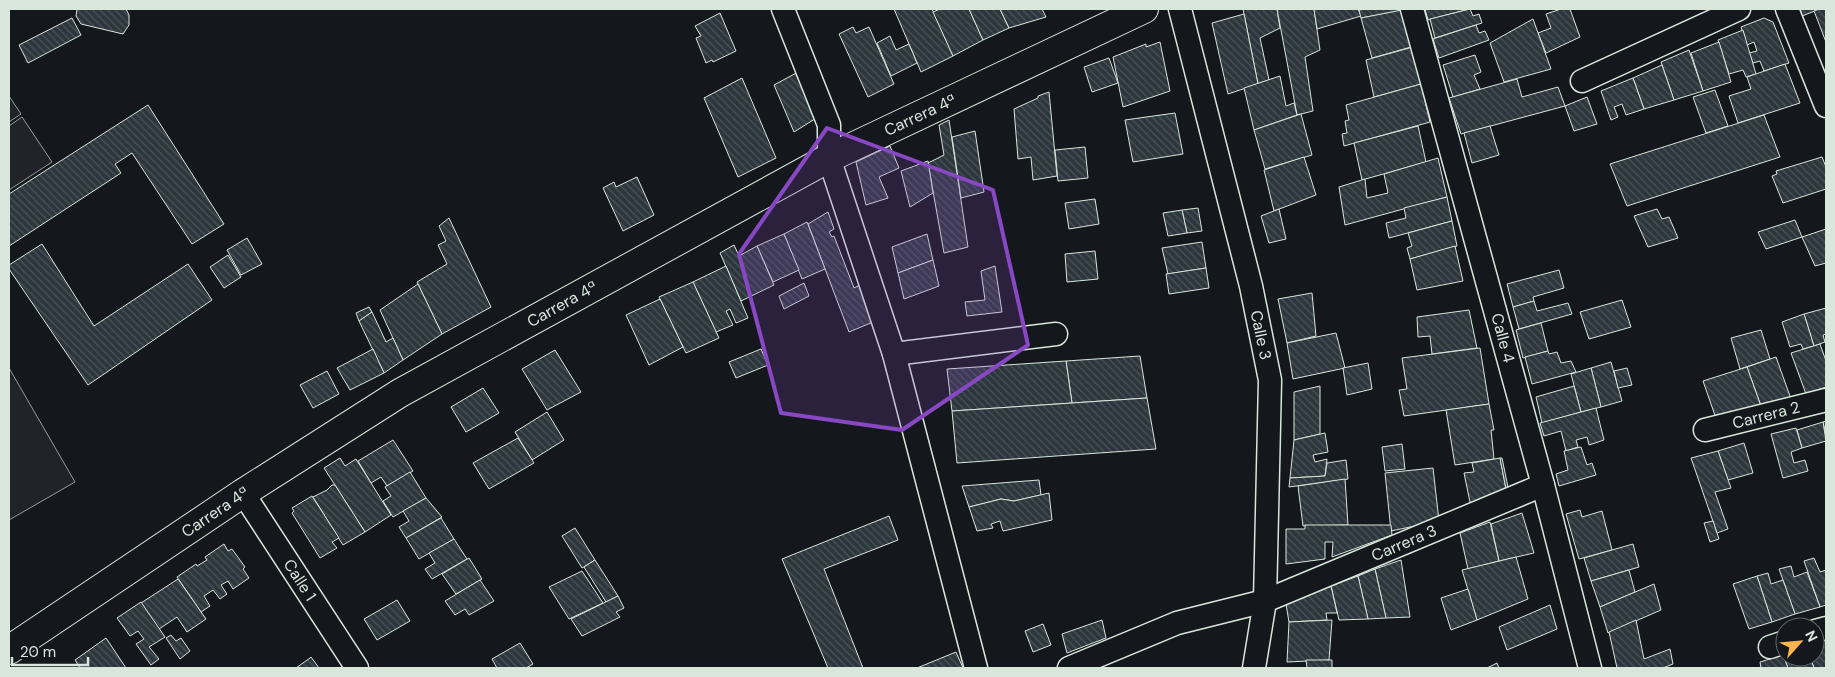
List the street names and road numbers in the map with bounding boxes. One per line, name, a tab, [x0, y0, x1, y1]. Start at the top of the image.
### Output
street label: Carrera 4ª	[881, 89, 959, 141]
street label: Carrera 4ª	[523, 276, 601, 332]
street label: Calle 3	[1246, 308, 1276, 362]
street label: Calle 4	[1486, 311, 1520, 365]
street label: Carrera 2	[1730, 396, 1802, 434]
street label: Carrera 4ª	[177, 482, 253, 542]
street label: Carrera 3	[1368, 520, 1440, 566]
street label: Calle 1	[279, 555, 321, 605]

